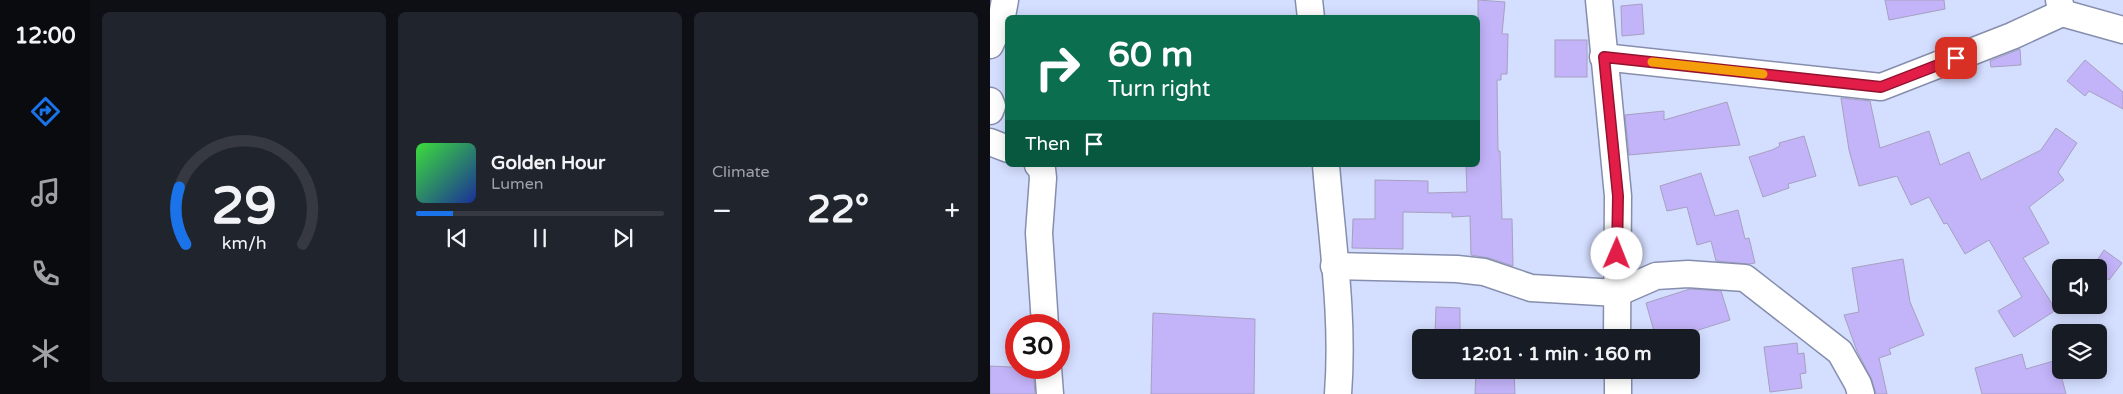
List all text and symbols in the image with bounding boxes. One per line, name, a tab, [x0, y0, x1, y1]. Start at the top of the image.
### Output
text: 12:00	[15, 23, 75, 49]
text: 60 m	[1108, 34, 1193, 76]
icon: right	[1025, 35, 1090, 100]
pin	[1935, 37, 1977, 79]
icon: arrive	[1942, 44, 1970, 72]
text: Turn right	[1108, 76, 1210, 102]
icon: directions	[28, 94, 63, 129]
icon: arrive	[1080, 130, 1108, 158]
text: Then	[1025, 133, 1070, 155]
text: Golden Hour	[491, 152, 605, 174]
text: Climate	[712, 162, 770, 182]
text: Lumen	[491, 174, 543, 194]
icon: music	[28, 175, 63, 210]
text: 29	[211, 175, 277, 238]
text: 22°	[807, 187, 869, 233]
text: −	[712, 194, 732, 228]
text: +	[944, 194, 960, 228]
icon: previous	[443, 224, 471, 252]
icon: pause	[526, 224, 554, 252]
icon: next	[609, 224, 637, 252]
position arrow	[1590, 227, 1642, 279]
text: km/h	[222, 233, 266, 254]
icon: phone	[28, 256, 63, 291]
map controls	[2052, 259, 2107, 379]
button: sound	[2052, 259, 2107, 314]
speed limit sign: 30	[1005, 314, 1070, 379]
button: layers	[2052, 324, 2107, 379]
icon: climate	[28, 336, 63, 371]
text: 12:01 · 1 min · 160 m	[1460, 343, 1652, 365]

